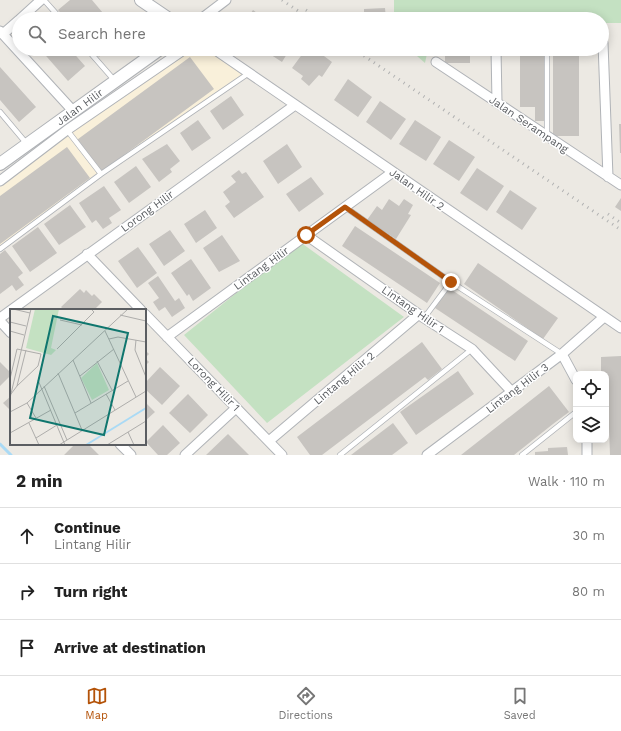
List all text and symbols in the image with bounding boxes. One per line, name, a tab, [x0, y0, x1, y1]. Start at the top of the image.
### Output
search box	[12, 12, 609, 56]
icon: search	[26, 23, 48, 45]
text: Search here	[58, 25, 146, 43]
street label: Jalan Hilir	[54, 86, 106, 128]
street label: Jalan Serampang	[487, 93, 571, 156]
street label: Jalan Hilir 2	[387, 166, 447, 213]
street label: Lorong Hilir	[118, 188, 177, 235]
route start	[297, 226, 315, 244]
street label: Lintang Hilir	[231, 244, 292, 293]
route end	[442, 273, 460, 291]
street label: Lintang Hilir 1	[379, 283, 446, 336]
inset map	[10, 309, 146, 445]
street label: Lintang Hilir 2	[311, 349, 377, 408]
street label: Lorong Hilir 1	[185, 355, 243, 414]
street label: Lintang Hilir 3	[483, 361, 551, 416]
map controls	[573, 371, 609, 443]
button: locate	[573, 371, 609, 407]
button: layers	[573, 407, 609, 443]
text: 2 min	[16, 471, 62, 491]
text: Walk · 110 m	[528, 474, 605, 489]
text: Continue	[54, 519, 121, 537]
icon: ahead	[16, 525, 38, 547]
text: 30 m	[573, 528, 605, 543]
text: Lintang Hilir	[54, 537, 131, 552]
icon: right	[16, 581, 38, 603]
text: Turn right	[54, 583, 127, 601]
text: 80 m	[572, 584, 605, 599]
icon: arrive	[16, 637, 38, 659]
text: Arrive at destination	[54, 639, 206, 657]
tab: Map	[85, 685, 108, 722]
tab: Directions	[279, 685, 333, 722]
tab: Saved	[504, 685, 536, 722]

